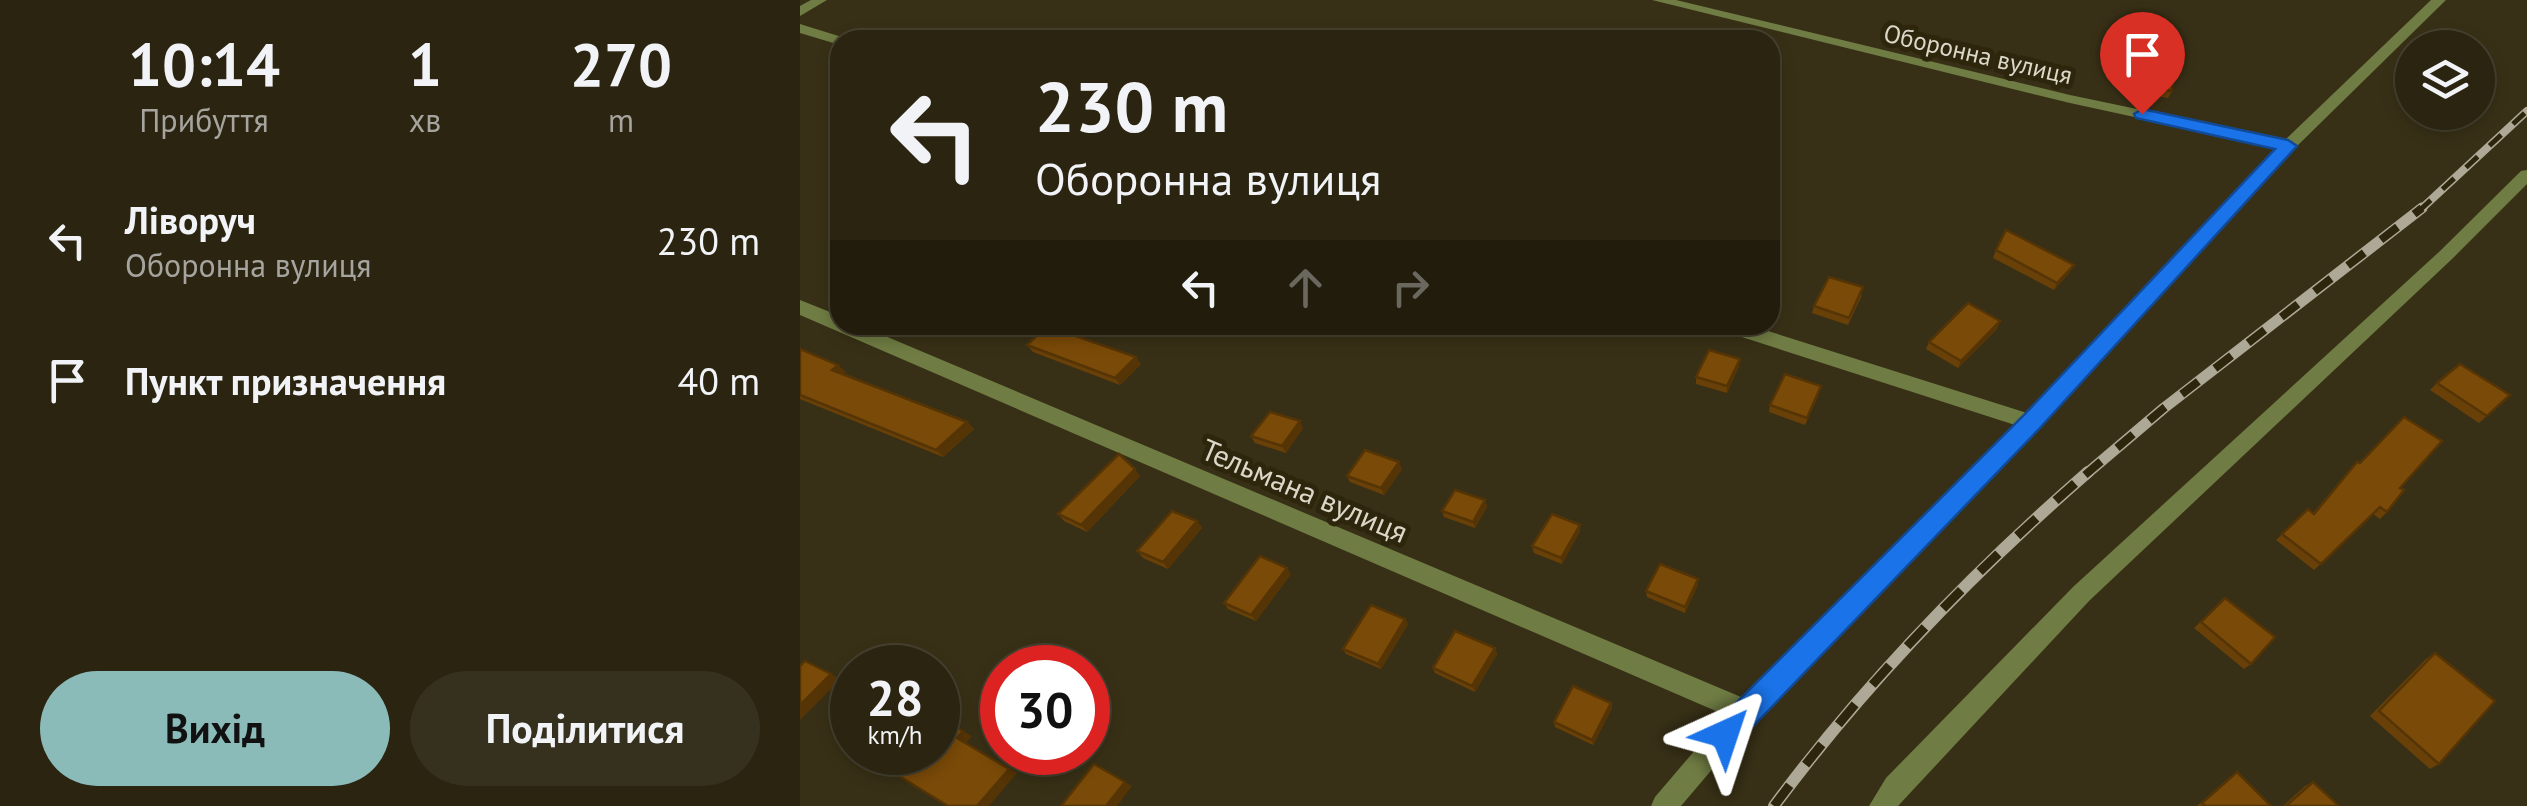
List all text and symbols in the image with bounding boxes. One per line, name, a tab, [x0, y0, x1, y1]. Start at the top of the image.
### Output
pin	[2100, 12, 2185, 115]
street label: Оборонна вулиця	[1881, 17, 2075, 91]
text: 10:14	[128, 25, 280, 103]
text: 1	[408, 25, 442, 103]
text: 270	[570, 25, 672, 103]
icon: arrive	[2115, 27, 2170, 82]
map controls	[2395, 30, 2495, 130]
button: layers	[2395, 30, 2495, 130]
text: 230 m	[1035, 61, 1228, 151]
icon: left	[870, 70, 1000, 200]
text: Прибуття	[139, 99, 269, 141]
text: хв	[409, 99, 441, 141]
text: m	[608, 99, 634, 141]
text: Оборонна вулиця	[1035, 149, 1381, 207]
text: Ліворуч	[125, 195, 256, 244]
icon: left	[40, 213, 95, 268]
text: 230 m	[657, 216, 760, 265]
text: Оборонна вулиця	[125, 244, 371, 286]
icon: left	[1173, 260, 1228, 315]
icon: ahead	[1278, 260, 1333, 315]
icon: right	[1383, 260, 1438, 315]
icon: arrive	[40, 353, 95, 408]
text: Пункт призначення	[125, 356, 446, 405]
text: 40 m	[678, 356, 760, 405]
street label: Тельмана вулиця	[1196, 429, 1414, 551]
speed limit sign: 30	[980, 645, 1110, 775]
text: 28	[867, 665, 923, 730]
button: Вихід	[40, 671, 390, 786]
button: Поділитися	[410, 671, 760, 786]
position arrow	[1673, 682, 1777, 786]
text: km/h	[868, 719, 922, 751]

